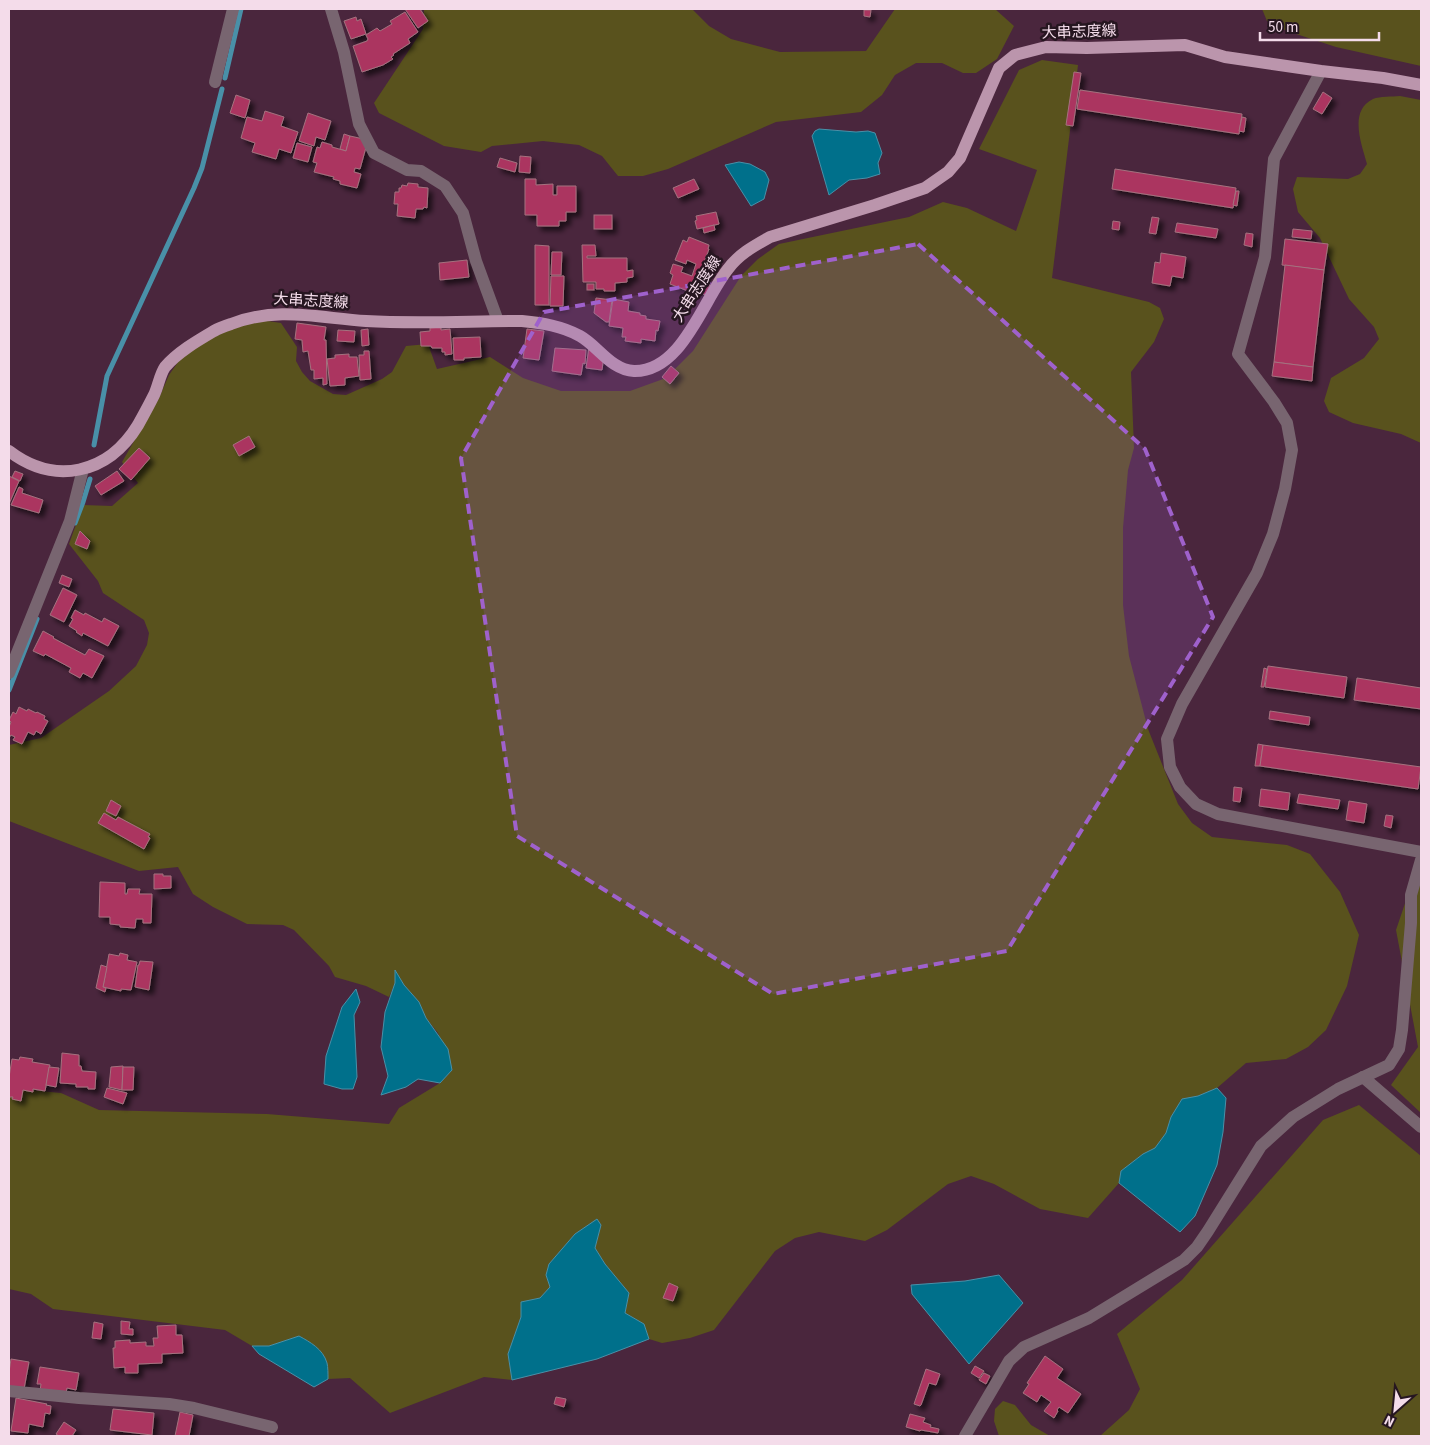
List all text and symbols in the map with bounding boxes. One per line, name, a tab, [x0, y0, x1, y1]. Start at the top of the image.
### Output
scale bar	[1260, 10, 1379, 42]
text: 50 m	[1268, 17, 1298, 38]
street label: 大串志度線	[1041, 20, 1117, 44]
street label: 大串志度線	[668, 252, 726, 326]
street label: 大串志度線	[273, 289, 349, 313]
north arrow	[1370, 1385, 1420, 1435]
text: N	[1381, 1410, 1398, 1432]

